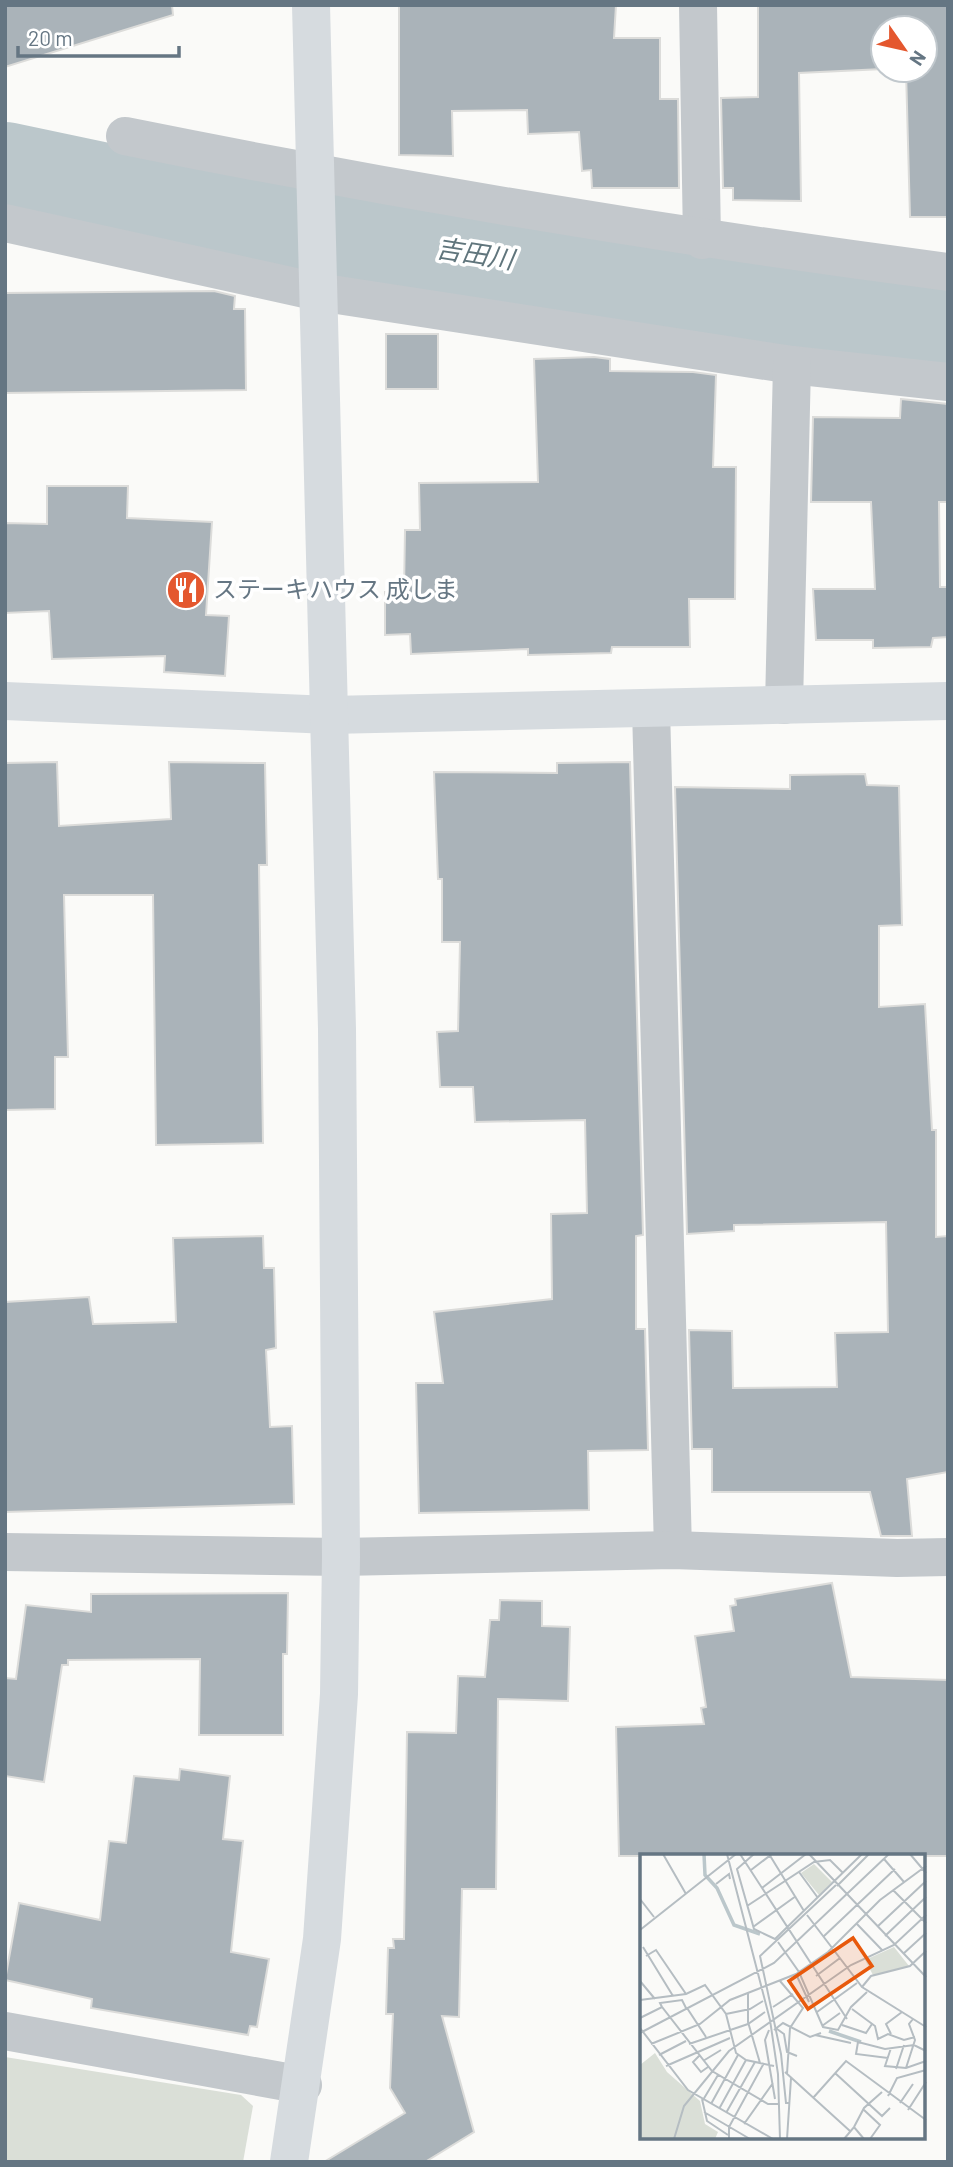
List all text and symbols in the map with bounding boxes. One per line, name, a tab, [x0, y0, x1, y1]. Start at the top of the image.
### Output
scale bar	[18, 14, 178, 58]
north arrow	[869, 14, 939, 84]
text: 20 m	[28, 25, 73, 50]
text: N	[905, 47, 932, 70]
water label: 吉田川	[434, 231, 519, 274]
restaurant icon: ステーキハウス 成しま	[165, 569, 207, 611]
place label: ステーキハウス 成しま	[213, 574, 458, 603]
inset map	[640, 1854, 925, 2139]

